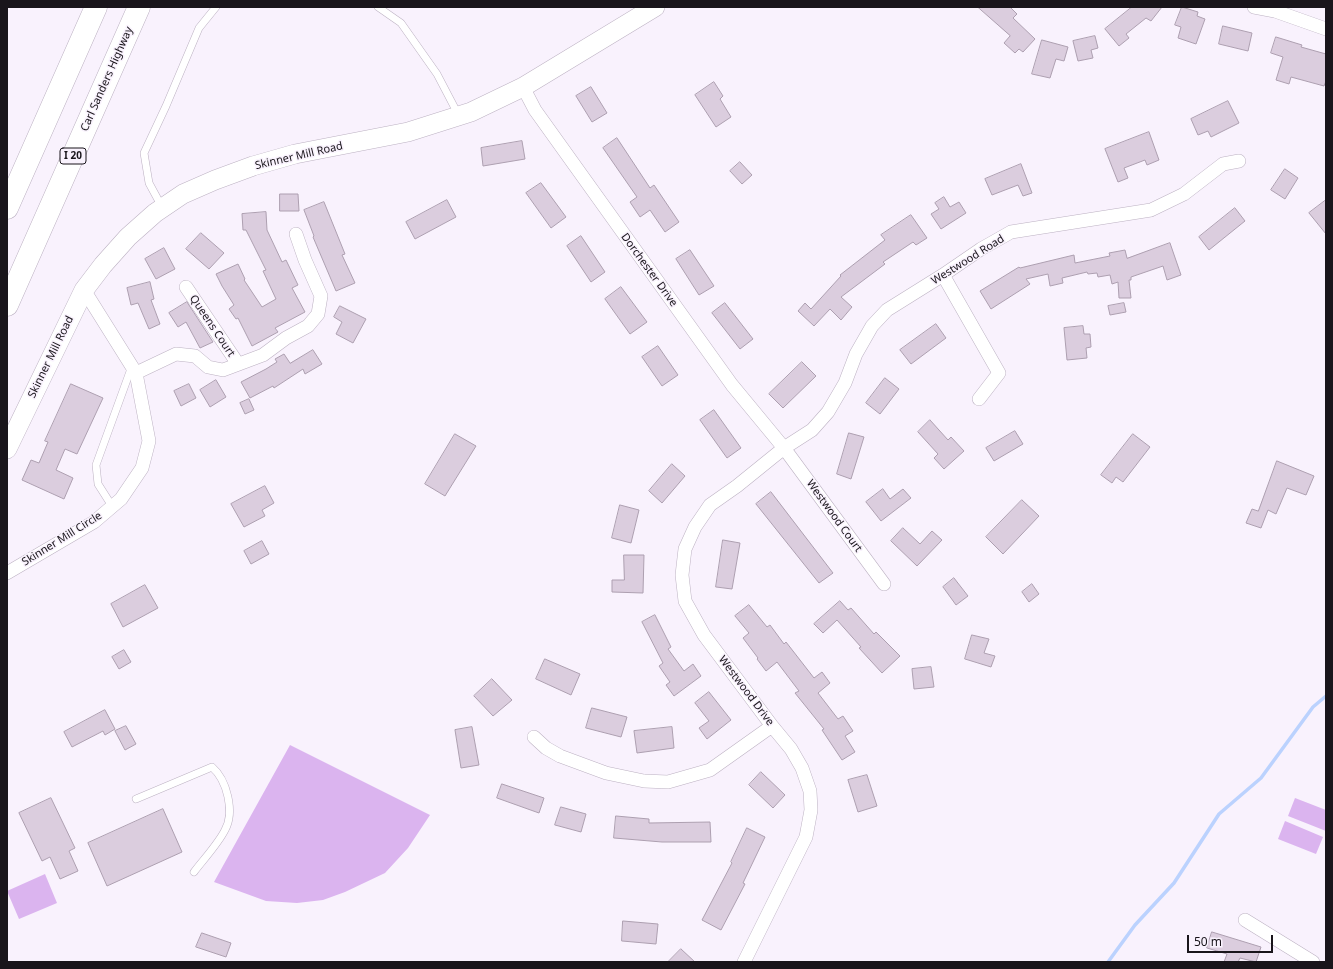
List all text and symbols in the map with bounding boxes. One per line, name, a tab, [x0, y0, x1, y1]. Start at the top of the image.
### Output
street label: Carl Sanders Highway	[78, 25, 136, 133]
street label: Skinner Mill Road	[254, 139, 344, 173]
road number: I 20	[60, 148, 86, 164]
street label: Dorchester Drive	[618, 231, 680, 309]
street label: Westwood Road	[929, 232, 1007, 288]
street label: Queens Court	[186, 293, 238, 359]
street label: Skinner Mill Road	[25, 314, 77, 400]
street label: Westwood Court	[803, 477, 865, 555]
street label: Skinner Mill Circle	[20, 509, 104, 569]
street label: Westwood Drive	[715, 653, 777, 729]
scale bar	[1189, 927, 1275, 953]
text: 50 m	[1194, 933, 1222, 950]

